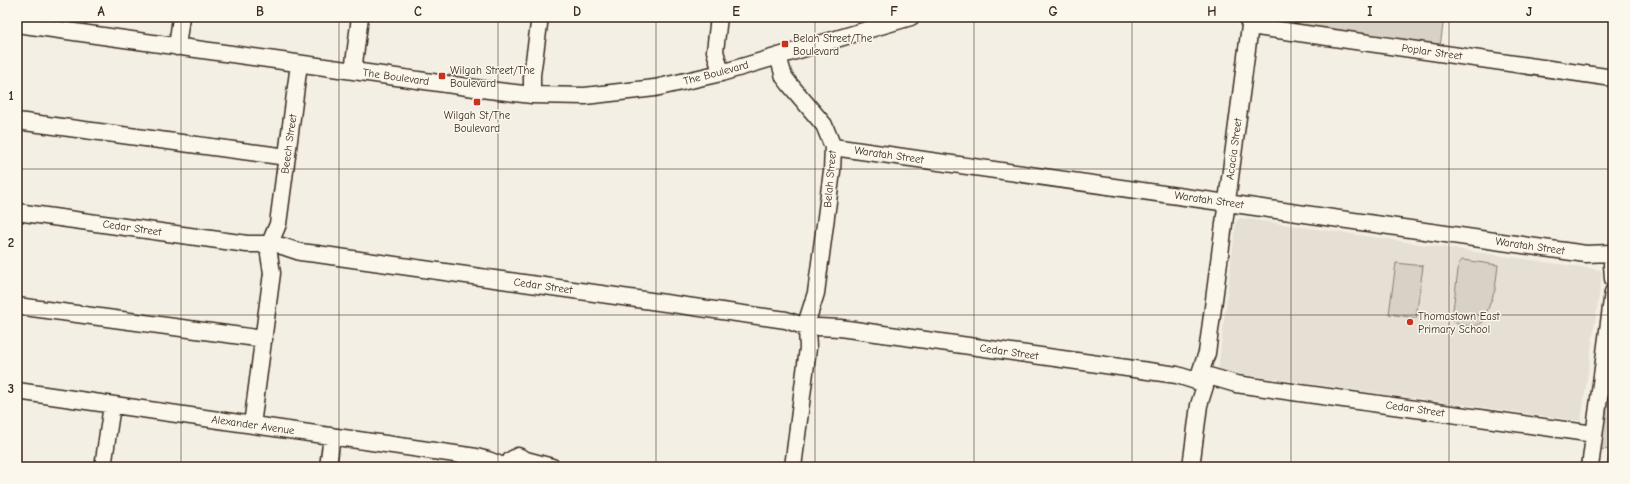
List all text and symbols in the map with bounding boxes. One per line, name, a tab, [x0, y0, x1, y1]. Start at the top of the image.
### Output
text: A	[97, 4, 105, 19]
text: B	[256, 4, 264, 19]
text: C	[414, 4, 422, 19]
text: D	[573, 4, 581, 19]
text: E	[732, 4, 740, 19]
text: F	[890, 4, 898, 19]
text: G	[1048, 4, 1058, 19]
text: H	[1207, 4, 1217, 19]
text: I	[1367, 4, 1373, 19]
text: J	[1526, 4, 1532, 19]
place label: Belah Street/The Boulevard	[793, 32, 873, 58]
marker: Belah Street/The Boulevard	[780, 39, 790, 49]
street label: Poplar Street	[1401, 41, 1464, 63]
street label: The Boulevard	[682, 58, 750, 88]
place label: Wilgah Street/The Boulevard	[450, 64, 535, 90]
street label: The Boulevard	[362, 66, 430, 88]
marker: Wilgah Street/The Boulevard	[437, 71, 447, 81]
text: 1	[8, 88, 14, 103]
marker: Wilgah St/The Boulevard	[472, 97, 482, 107]
place label: Wilgah St/The Boulevard	[444, 109, 511, 135]
street label: Beech Street	[278, 112, 300, 175]
street label: Acacia Street	[1223, 117, 1245, 181]
street label: Waratah Street	[853, 144, 925, 166]
street label: Belah Street	[821, 149, 839, 208]
street label: Waratah Street	[1173, 189, 1245, 211]
street label: Cedar Street	[102, 217, 163, 239]
text: 2	[8, 235, 14, 250]
street label: Waratah Street	[1494, 235, 1566, 257]
street label: Cedar Street	[513, 275, 574, 297]
place label: Thomastown East Primary School	[1418, 310, 1501, 336]
marker: Thomastown East Primary School	[1405, 317, 1415, 327]
street label: Cedar Street	[979, 341, 1040, 363]
text: 3	[8, 381, 14, 396]
street label: Cedar Street	[1385, 398, 1446, 420]
street label: Alexander Avenue	[211, 413, 296, 437]

